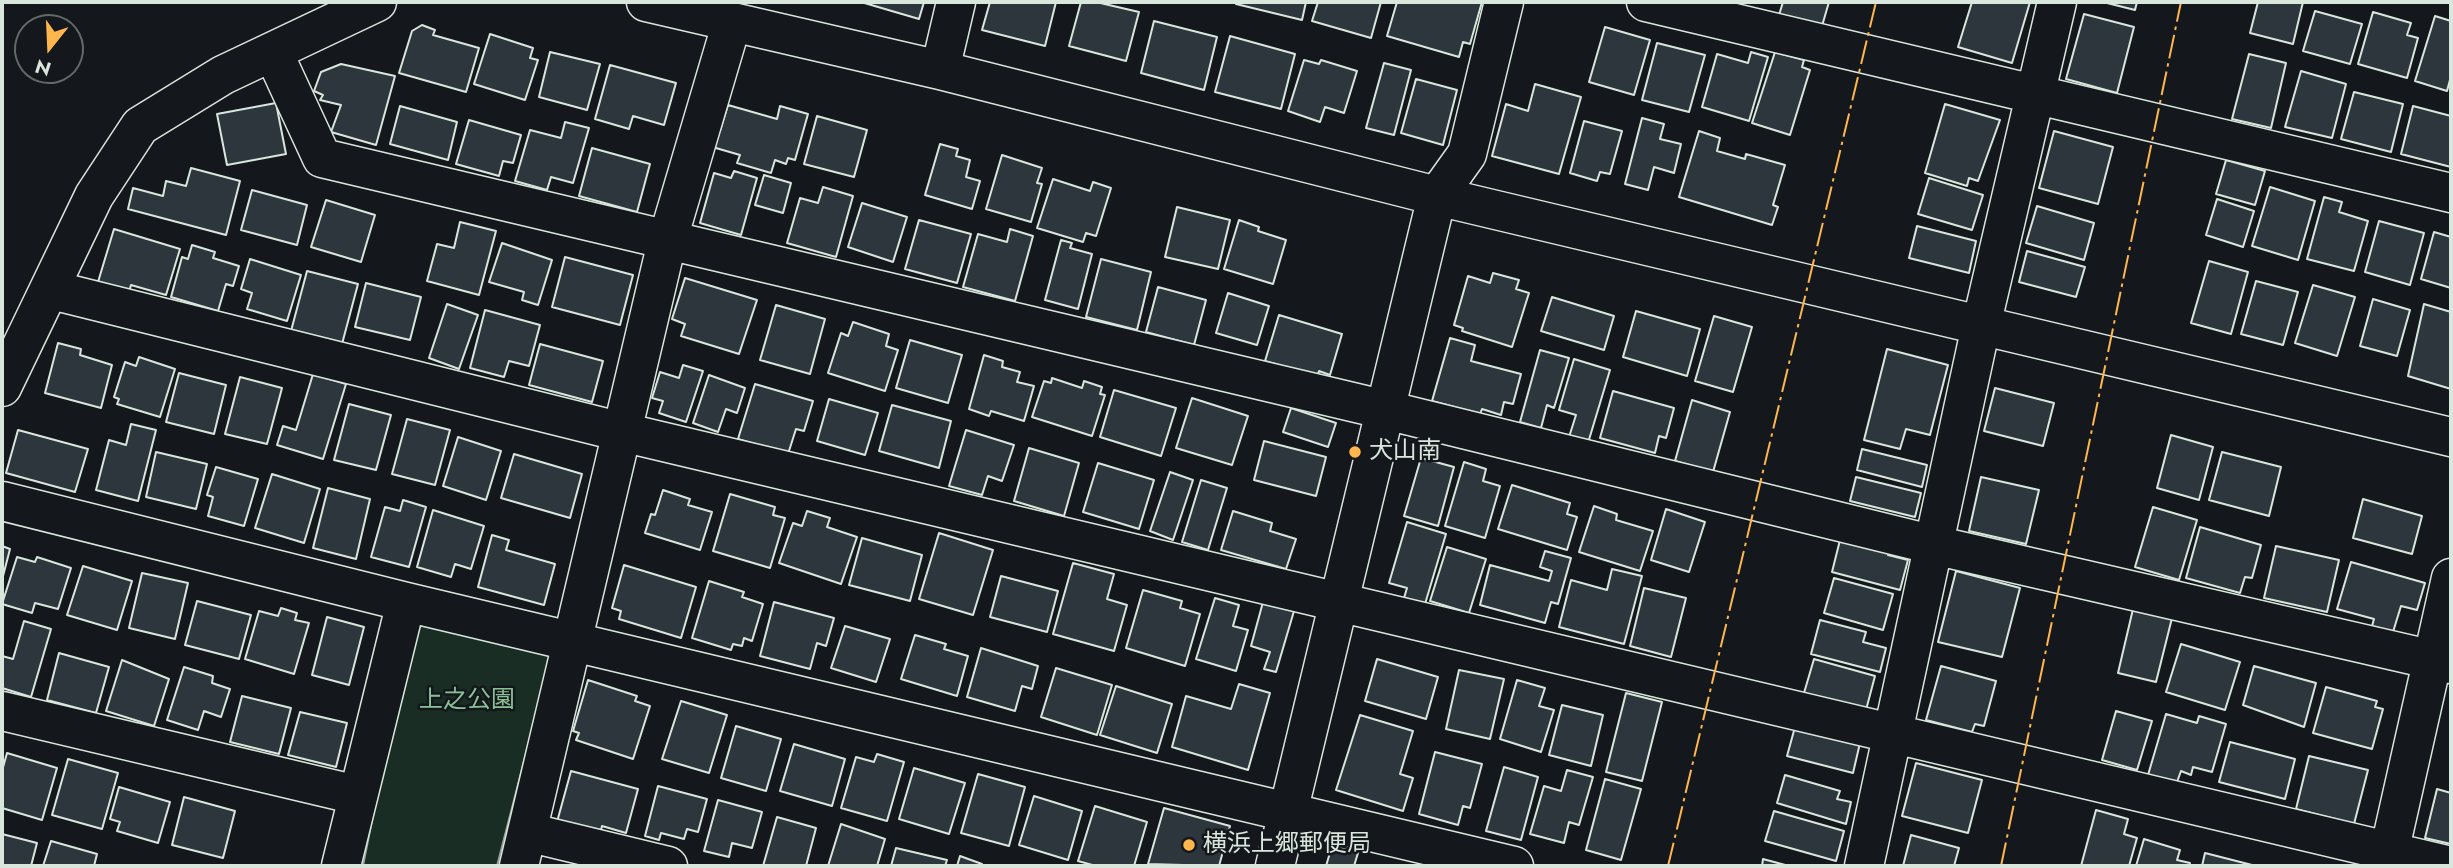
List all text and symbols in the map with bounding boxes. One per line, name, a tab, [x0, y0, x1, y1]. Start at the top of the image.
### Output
north arrow	[14, 14, 84, 84]
text: N	[32, 52, 54, 83]
place label: 犬山南	[1369, 438, 1441, 466]
marker: 犬山南	[1347, 444, 1363, 460]
park label: 上之公園	[419, 687, 515, 715]
place label: 横浜上郷郵便局	[1203, 831, 1371, 859]
marker: 横浜上郷郵便局	[1181, 837, 1197, 853]

